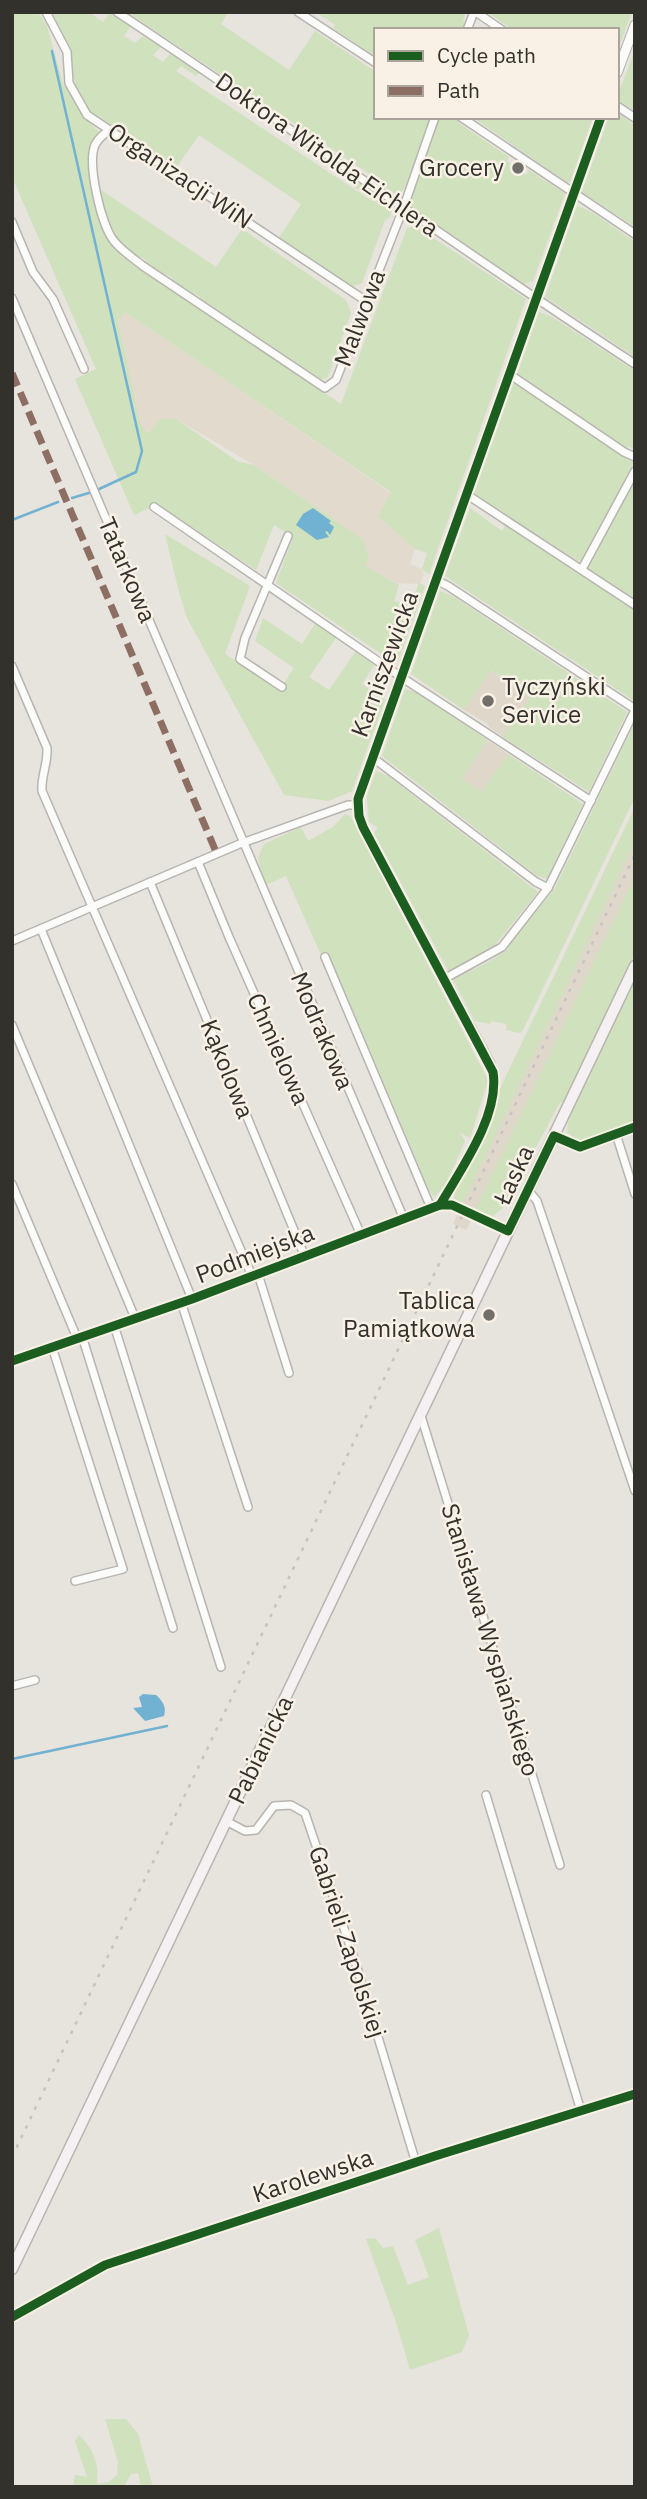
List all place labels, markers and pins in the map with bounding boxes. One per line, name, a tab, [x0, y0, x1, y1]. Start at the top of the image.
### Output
place label: Grocery	[419, 151, 504, 183]
marker: Grocery	[510, 160, 526, 176]
place label: Tyczyński Service	[502, 670, 606, 730]
marker: Tyczyński Service	[480, 693, 496, 709]
place label: Tablica Pamiątkowa	[343, 1284, 475, 1344]
marker: Tablica Pamiątkowa	[481, 1307, 497, 1323]

